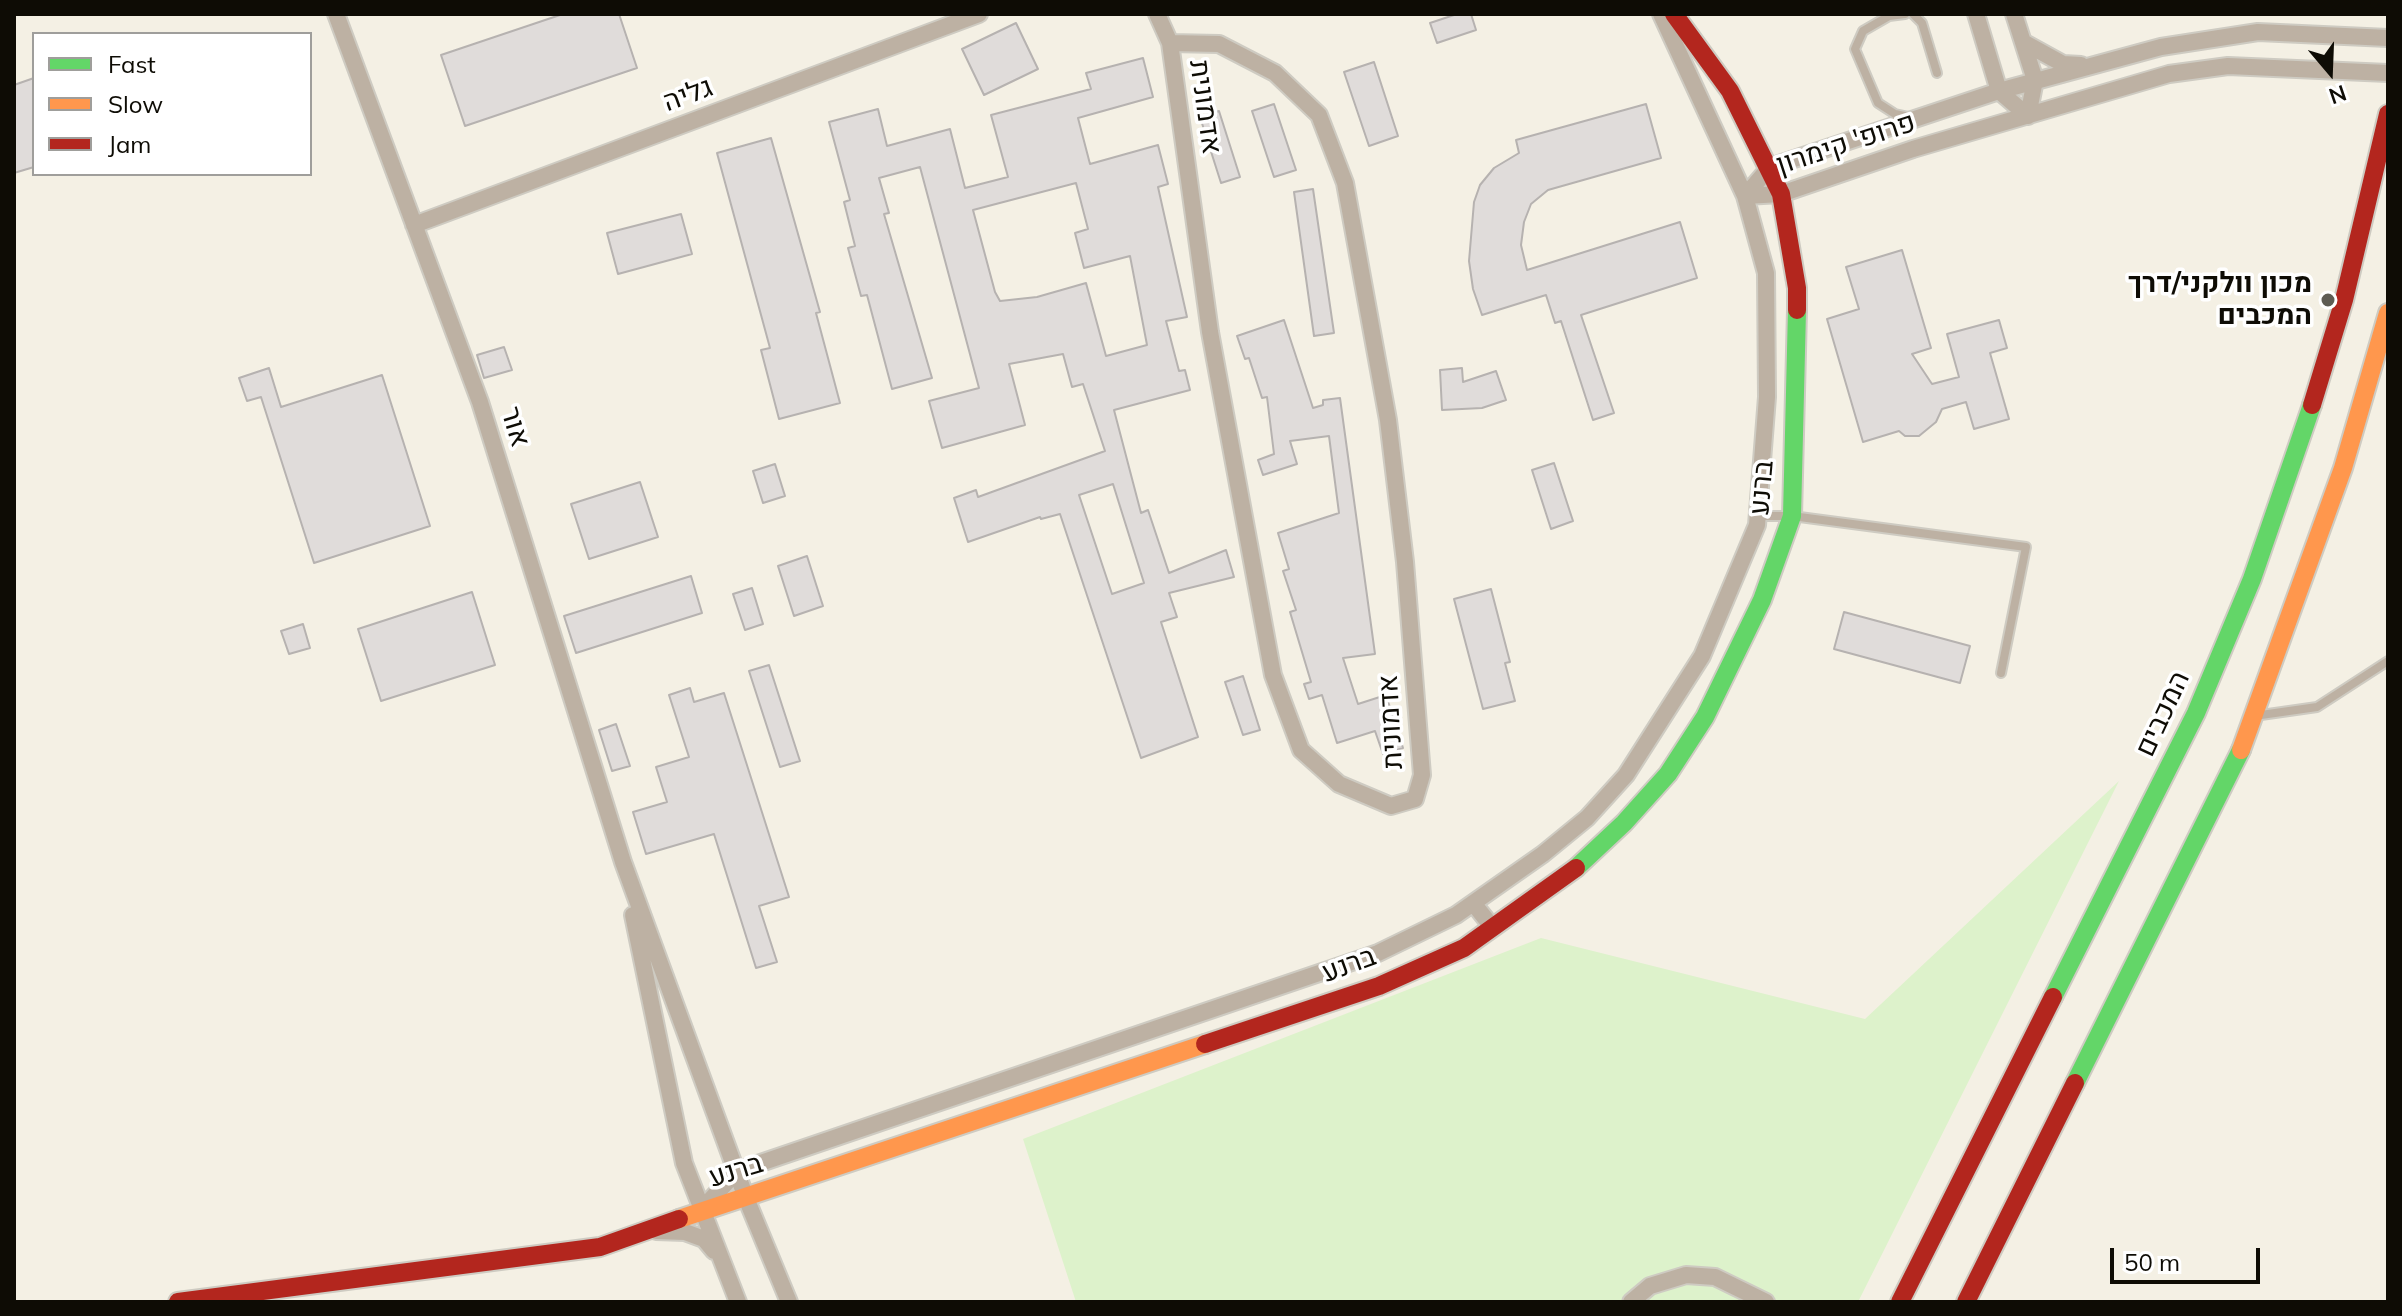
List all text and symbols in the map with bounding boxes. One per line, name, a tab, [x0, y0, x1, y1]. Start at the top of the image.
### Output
legend	[32, 32, 312, 176]
north arrow	[2290, 32, 2370, 112]
text: Fast	[108, 49, 156, 79]
street label: אדמונית	[1182, 58, 1228, 156]
street label: גליה	[659, 71, 717, 119]
text: N	[2325, 79, 2350, 111]
text: Slow	[108, 89, 163, 119]
street label: פרופ' קימרון	[1772, 106, 1920, 182]
text: Jam	[108, 129, 151, 159]
place label: מכון וולקני/דרך המכבים	[2128, 267, 2312, 333]
marker: מכון וולקני/דרך המכבים	[2319, 291, 2337, 309]
street label: אור	[493, 403, 537, 451]
street label: ברנע	[1743, 459, 1781, 517]
street label: המכבים	[2129, 666, 2197, 762]
street label: אדמונית	[1372, 674, 1410, 770]
street label: ברנע	[1317, 940, 1381, 990]
street label: ברנע	[705, 1147, 767, 1195]
scale bar	[2114, 1232, 2264, 1282]
text: 50 m	[2124, 1247, 2180, 1277]

